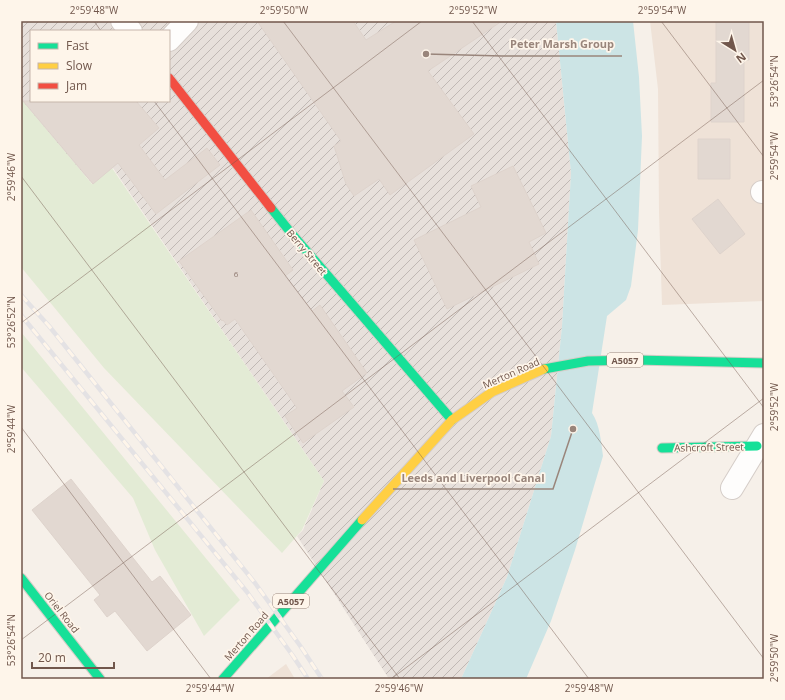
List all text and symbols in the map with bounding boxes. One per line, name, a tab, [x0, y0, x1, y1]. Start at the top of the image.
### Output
text: 2°59'48"W	[70, 3, 119, 17]
text: 2°59'50"W	[260, 3, 309, 17]
text: 2°59'52"W	[449, 3, 498, 17]
text: 2°59'54"W	[638, 3, 687, 17]
legend	[30, 30, 170, 102]
north arrow	[715, 30, 755, 70]
callout: Peter Marsh Group	[502, 33, 622, 56]
text: Peter Marsh Group	[510, 36, 614, 51]
text: Fast	[66, 37, 89, 54]
text: N	[733, 50, 749, 67]
text: 53°26'54"N	[767, 55, 781, 107]
text: Slow	[66, 57, 93, 74]
text: Jam	[65, 77, 87, 94]
text: 2°59'54"W	[767, 131, 781, 180]
text: 2°59'46"W	[4, 152, 18, 201]
street label: Berry Street	[284, 226, 331, 278]
house number: 6	[234, 268, 239, 279]
text: 53°26'52"N	[4, 296, 18, 348]
road number: A5057	[607, 353, 643, 367]
street label: Merton Road	[480, 354, 542, 392]
text: 2°59'52"W	[767, 382, 781, 431]
text: 2°59'44"W	[4, 404, 18, 453]
street label: Ashcroft Street	[674, 439, 744, 455]
callout: Leeds and Liverpool Canal	[393, 466, 553, 489]
text: Leeds and Liverpool Canal	[401, 470, 545, 485]
street label: Oriel Road	[41, 588, 83, 636]
road number: A5057	[273, 594, 309, 608]
street label: Merton Road	[221, 608, 271, 664]
text: 53°26'54"N	[4, 614, 18, 666]
text: 2°59'50"W	[767, 633, 781, 682]
scale bar	[32, 644, 114, 670]
text: 20 m	[38, 649, 66, 666]
text: 2°59'44"W	[186, 681, 235, 695]
text: 2°59'46"W	[375, 681, 424, 695]
text: 2°59'48"W	[565, 681, 614, 695]

